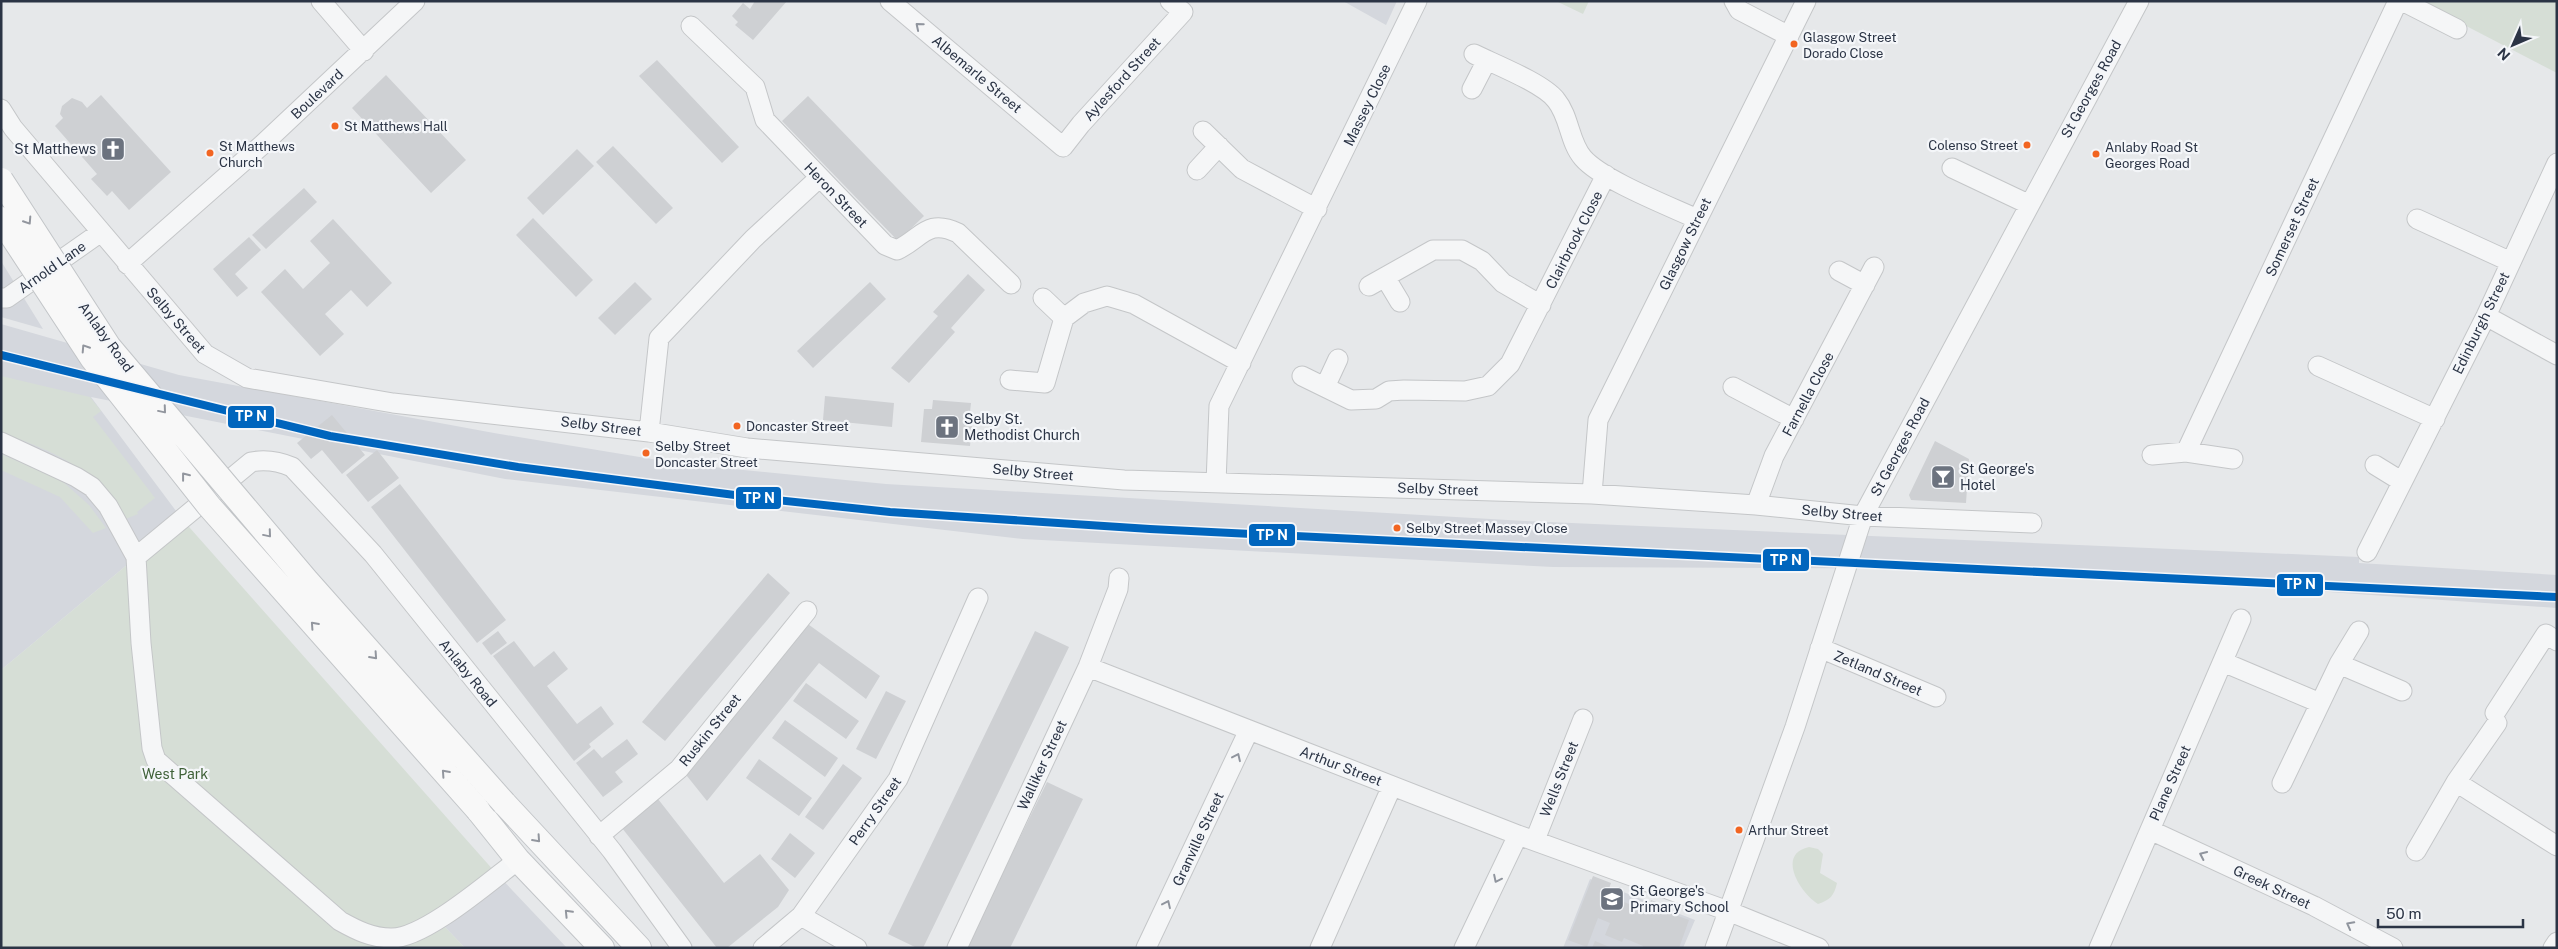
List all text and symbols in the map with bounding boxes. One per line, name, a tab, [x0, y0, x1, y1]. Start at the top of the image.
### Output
north arrow	[2488, 20, 2538, 70]
one-way arrow	[916, 23, 925, 31]
place label: Glasgow Street Dorado Close	[1803, 30, 1896, 61]
street label: Albemarle Street	[929, 32, 1025, 116]
street label: Aylesford Street	[1080, 34, 1164, 124]
street label: St Georges Road	[2058, 37, 2124, 141]
marker: Glasgow Street Dorado Close	[1789, 39, 1799, 49]
text: N	[2494, 45, 2513, 64]
street label: Massey Close	[1340, 61, 1394, 149]
street label: Boulevard	[288, 66, 346, 122]
place label: St Matthews Hall	[344, 119, 448, 134]
marker: St Matthews Hall	[330, 121, 340, 131]
church icon: St Matthews	[100, 136, 126, 162]
place label: Colenso Street	[1928, 138, 2018, 153]
place label: St Matthews Church	[219, 139, 295, 170]
marker: Colenso Street	[2022, 140, 2032, 150]
place label: Anlaby Road St Georges Road	[2105, 140, 2198, 171]
place label: St Matthews	[14, 141, 96, 157]
marker: St Matthews Church	[205, 148, 215, 158]
marker: Anlaby Road St Georges Road	[2091, 149, 2101, 159]
street label: Heron Street	[801, 159, 871, 231]
street label: Somerset Street	[2262, 175, 2322, 279]
street label: Clairbrook Close	[1542, 188, 1606, 292]
street label: Glasgow Street	[1656, 195, 1714, 293]
one-way arrow	[22, 215, 31, 225]
street label: Arnold Lane	[15, 238, 89, 296]
street label: Edinburgh Street	[2449, 269, 2513, 377]
street label: Selby Street	[143, 284, 209, 356]
street label: Anlaby Road	[75, 299, 137, 375]
one-way arrow	[82, 344, 92, 353]
street label: Farnella Close	[1779, 349, 1837, 439]
street label: St Georges Road	[1867, 395, 1933, 499]
one-way arrow	[157, 404, 165, 413]
line badge: TP N	[227, 405, 275, 429]
text: TP N	[235, 408, 267, 424]
place label: Selby St. Methodist Church	[964, 411, 1080, 443]
street label: Selby Street	[560, 413, 642, 439]
church icon: Selby St. Methodist Church	[934, 414, 960, 440]
place label: Doncaster Street	[746, 419, 849, 434]
marker: Doncaster Street	[732, 421, 742, 431]
place label: Selby Street Doncaster Street	[655, 439, 758, 470]
marker: Selby Street Doncaster Street	[641, 448, 651, 458]
street label: Selby Street	[992, 460, 1074, 484]
place label: St George's Hotel	[1960, 461, 2034, 493]
bar icon: St George's Hotel	[1930, 464, 1956, 490]
one-way arrow	[183, 473, 191, 482]
street label: Selby Street	[1397, 480, 1479, 498]
line badge: TP N	[735, 486, 782, 510]
text: TP N	[743, 490, 775, 506]
street label: Selby Street	[1801, 501, 1883, 525]
place label: Selby Street Massey Close	[1406, 521, 1568, 536]
line badge: TP N	[1248, 523, 1296, 547]
marker: Selby Street Massey Close	[1392, 523, 1402, 533]
text: TP N	[1256, 527, 1288, 543]
one-way arrow	[262, 528, 270, 537]
line badge: TP N	[1762, 548, 1810, 572]
text: TP N	[1770, 552, 1802, 568]
line badge: TP N	[2276, 573, 2324, 597]
text: TP N	[2284, 576, 2316, 592]
one-way arrow	[311, 622, 320, 631]
street label: Anlaby Road	[436, 636, 500, 710]
street label: Zetland Street	[1831, 647, 1925, 699]
one-way arrow	[369, 651, 378, 660]
street label: Ruskin Street	[676, 691, 744, 769]
street label: Walliker Street	[1014, 717, 1070, 813]
street label: Wells Street	[1537, 739, 1581, 819]
street label: Arthur Street	[1298, 743, 1384, 789]
street label: Plane Street	[2146, 743, 2194, 823]
one-way arrow	[1231, 753, 1241, 762]
park label: West Park	[142, 766, 208, 782]
one-way arrow	[442, 770, 451, 779]
street label: Perry Street	[846, 774, 904, 848]
street label: Granville Street	[1169, 790, 1227, 888]
place label: Arthur Street	[1748, 823, 1829, 838]
marker: Arthur Street	[1734, 825, 1744, 835]
one-way arrow	[531, 833, 540, 842]
one-way arrow	[2199, 851, 2208, 862]
street label: Greek Street	[2231, 862, 2313, 912]
one-way arrow	[1493, 874, 1503, 883]
place label: St George's Primary School	[1630, 883, 1729, 915]
school or university icon: St George's Primary School	[1599, 886, 1625, 912]
scale bar	[2378, 896, 2523, 928]
one-way arrow	[1161, 900, 1172, 909]
text: 50 m	[2386, 905, 2421, 922]
one-way arrow	[565, 909, 574, 918]
one-way arrow	[2346, 921, 2355, 931]

